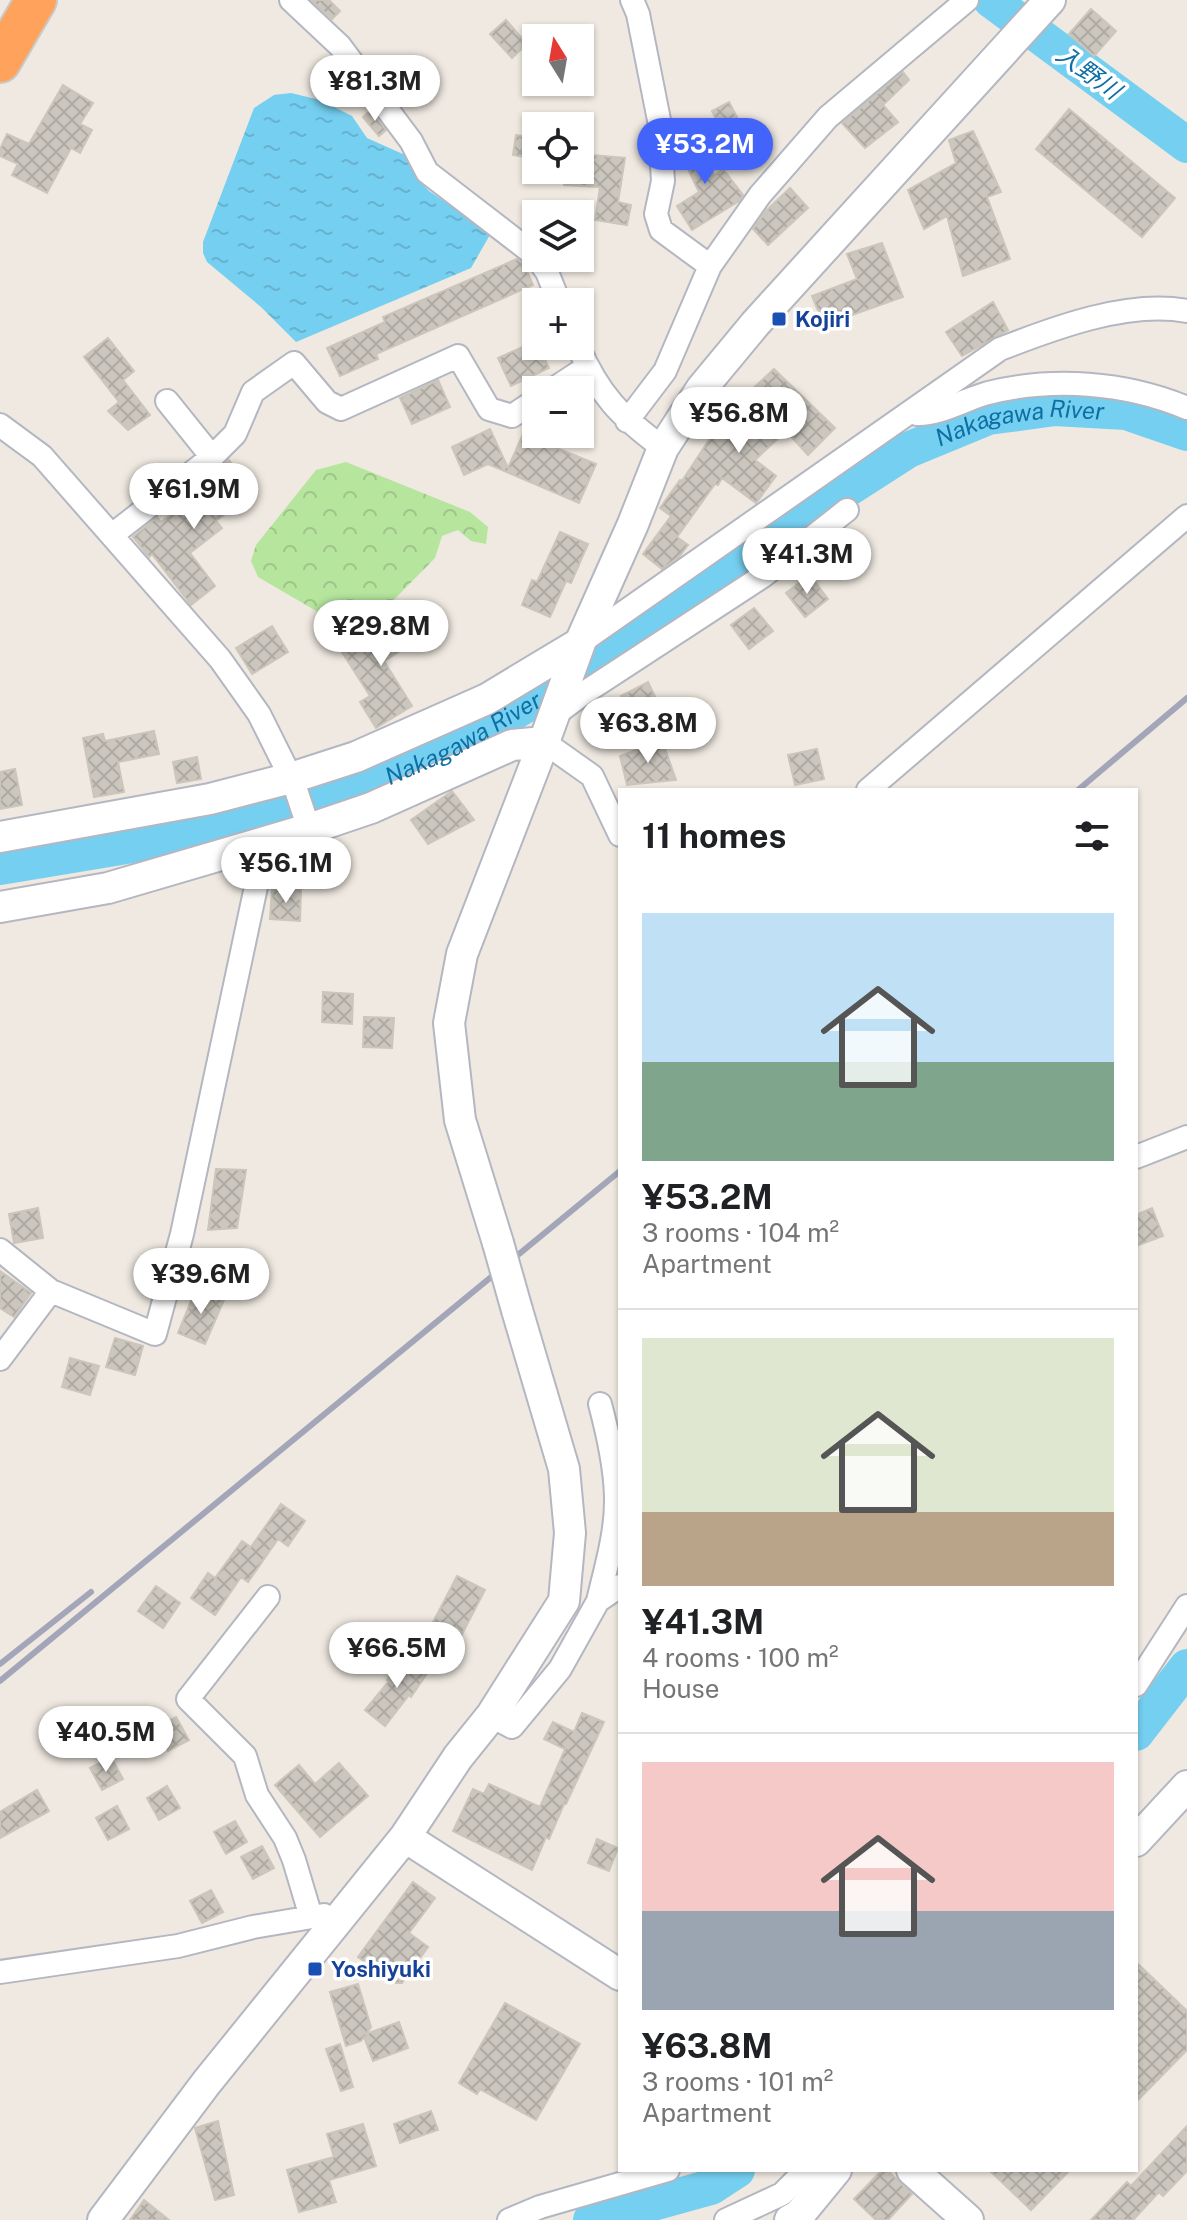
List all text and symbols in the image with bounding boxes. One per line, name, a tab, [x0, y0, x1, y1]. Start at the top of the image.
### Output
north arrow	[522, 24, 594, 96]
map controls	[522, 24, 594, 448]
water label: 入野川	[1052, 40, 1129, 106]
pin: ¥81.3M	[310, 55, 440, 123]
text: ¥81.3M	[328, 65, 422, 96]
button: locate	[522, 112, 594, 184]
pin: ¥53.2M	[640, 118, 770, 186]
text: ¥53.2M	[655, 128, 755, 159]
button: layers	[522, 200, 594, 272]
button: +	[522, 288, 594, 360]
place label: Kojiri	[795, 306, 850, 332]
marker: Kojiri	[770, 310, 788, 328]
button: −	[522, 376, 594, 448]
pin: ¥56.8M	[674, 387, 804, 455]
water label: Nakagawa River	[931, 394, 1106, 451]
text: ¥56.8M	[689, 397, 789, 428]
pin: ¥61.9M	[129, 463, 259, 531]
text: ¥61.9M	[147, 473, 241, 504]
pin: ¥41.3M	[742, 528, 872, 596]
text: ¥41.3M	[760, 538, 854, 569]
pin: ¥29.8M	[316, 600, 446, 668]
text: ¥29.8M	[331, 610, 431, 641]
water label: Nakagawa River	[380, 685, 547, 790]
pin: ¥63.8M	[583, 697, 713, 765]
text: ¥63.8M	[598, 707, 698, 738]
icon: filters	[1070, 814, 1114, 858]
text: 11 homes	[642, 816, 786, 856]
pin: ¥56.1M	[221, 837, 351, 905]
text: ¥56.1M	[239, 847, 333, 878]
icon: home	[806, 965, 950, 1109]
text: ¥53.2M	[642, 1177, 773, 1217]
text: 3 rooms · 104 m²	[642, 1217, 839, 1248]
pin: ¥39.6M	[136, 1248, 266, 1316]
text: Apartment	[642, 1248, 772, 1279]
text: ¥39.6M	[151, 1258, 251, 1289]
icon: home	[806, 1390, 950, 1534]
text: ¥41.3M	[642, 1602, 764, 1642]
pin: ¥66.5M	[332, 1622, 462, 1690]
text: ¥66.5M	[347, 1632, 447, 1663]
text: 4 rooms · 100 m²	[642, 1642, 838, 1673]
text: House	[642, 1673, 719, 1704]
pin: ¥40.5M	[41, 1706, 171, 1774]
text: ¥40.5M	[56, 1716, 156, 1747]
icon: home	[806, 1814, 950, 1958]
place label: Yoshiyuki	[331, 1956, 431, 1982]
marker: Yoshiyuki	[306, 1960, 324, 1978]
text: ¥63.8M	[642, 2026, 773, 2066]
text: 3 rooms · 101 m²	[642, 2066, 833, 2097]
text: Apartment	[642, 2097, 772, 2128]

